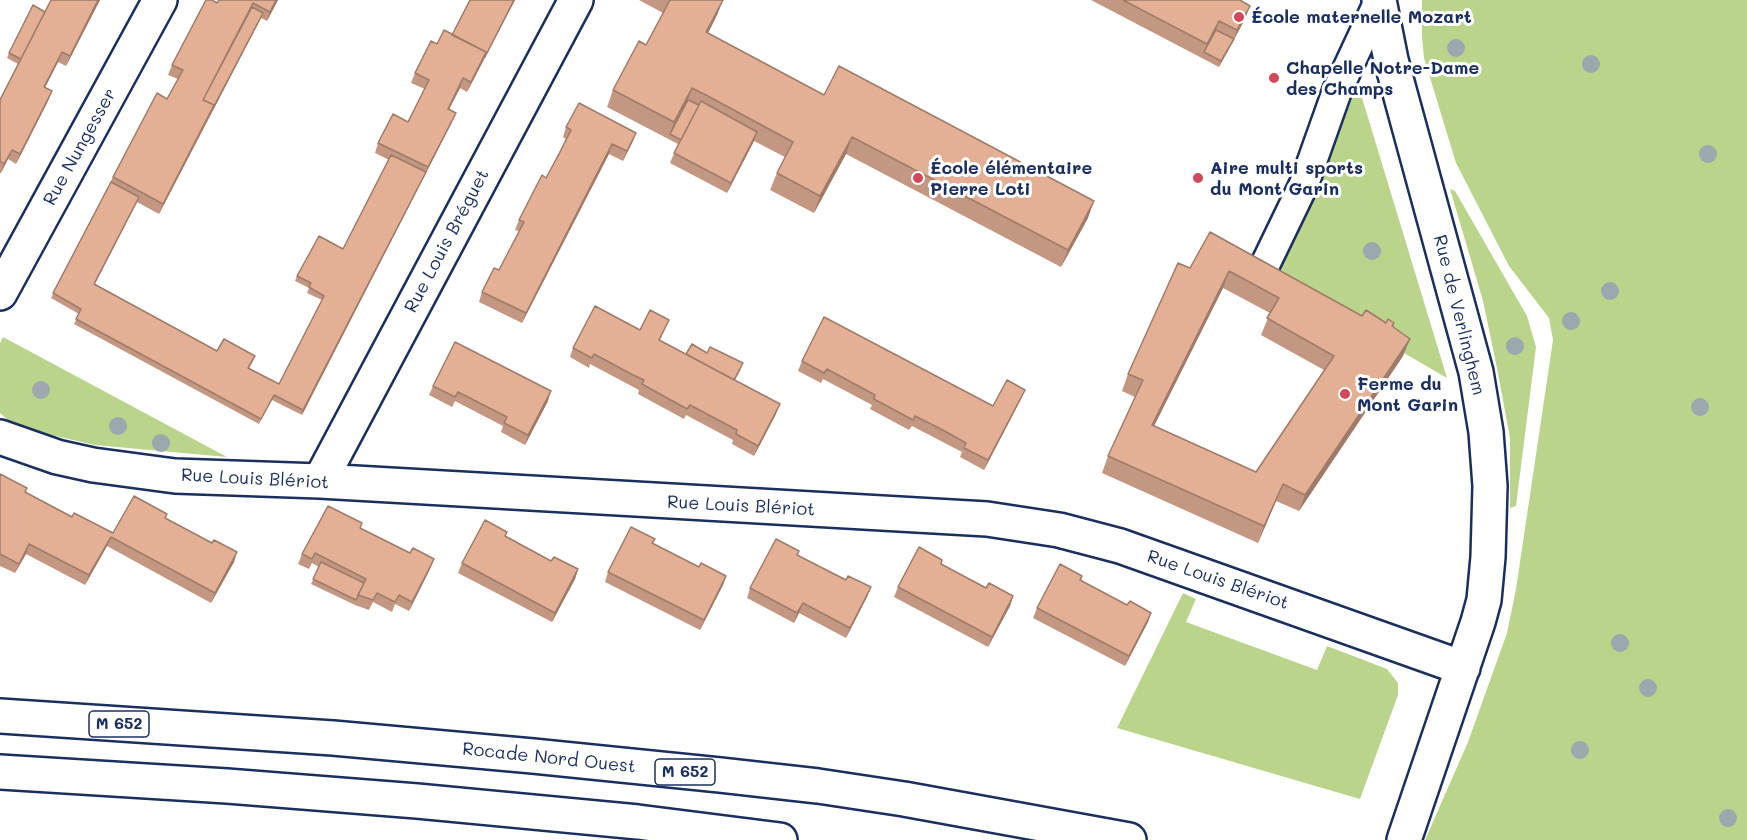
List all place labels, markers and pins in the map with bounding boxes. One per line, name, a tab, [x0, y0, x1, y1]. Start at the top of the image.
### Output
place label: École maternelle Mozart	[1251, 6, 1472, 28]
marker: École maternelle Mozart	[1232, 10, 1246, 24]
place label: Chapelle Notre-Dame des Champs	[1286, 57, 1479, 100]
marker: Chapelle Notre-Dame des Champs	[1267, 71, 1281, 85]
place label: École élémentaire Pierre Loti	[930, 157, 1092, 200]
place label: Aire multi sports du Mont Garin	[1210, 157, 1363, 200]
marker: École élémentaire Pierre Loti	[911, 171, 925, 185]
marker: Aire multi sports du Mont Garin	[1191, 171, 1205, 185]
place label: Ferme du Mont Garin	[1357, 373, 1458, 416]
marker: Ferme du Mont Garin	[1338, 387, 1352, 401]

